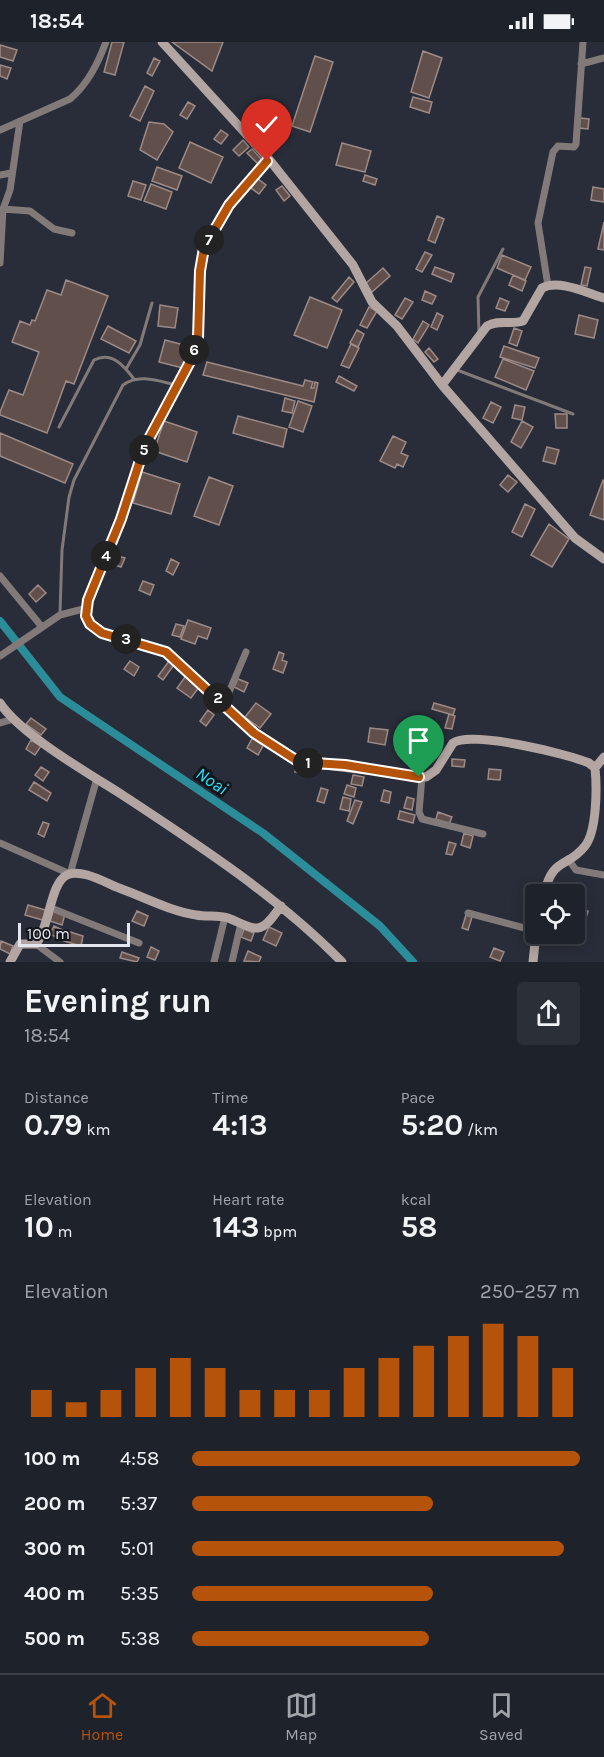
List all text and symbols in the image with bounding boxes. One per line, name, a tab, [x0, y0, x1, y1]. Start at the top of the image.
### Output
text: 18:54	[30, 8, 84, 34]
pin	[241, 99, 292, 161]
icon: check	[250, 108, 283, 141]
pin: 7	[194, 225, 224, 255]
text: 7	[205, 230, 213, 249]
pin: 6	[179, 335, 209, 365]
text: 6	[189, 340, 199, 359]
pin: 5	[129, 435, 159, 465]
text: 5	[139, 440, 149, 459]
pin: 4	[91, 541, 121, 571]
text: 4	[101, 546, 111, 565]
pin: 3	[111, 624, 141, 654]
text: 3	[121, 629, 131, 648]
pin: 2	[203, 683, 233, 713]
text: 2	[213, 688, 223, 707]
pin	[393, 715, 444, 777]
icon: arrive	[402, 724, 435, 757]
pin: 1	[293, 748, 323, 778]
text: 1	[305, 753, 311, 772]
water label: Noai	[192, 762, 232, 800]
map controls	[525, 884, 585, 944]
button: locate	[525, 884, 585, 944]
scale bar	[18, 920, 130, 947]
text: 100 m	[27, 924, 70, 943]
text: Evening run	[24, 982, 212, 1020]
button: share	[517, 982, 580, 1045]
text: 18:54	[24, 1024, 70, 1047]
text: Distance	[24, 1088, 89, 1107]
text: Time	[212, 1088, 248, 1107]
text: Pace	[401, 1088, 435, 1107]
text: 0.79	[24, 1107, 83, 1143]
text: 4:13	[212, 1107, 268, 1143]
text: 5:20	[401, 1107, 463, 1143]
text: km	[83, 1120, 110, 1139]
text: /km	[463, 1120, 498, 1139]
text: Elevation	[24, 1190, 92, 1209]
text: Heart rate	[212, 1190, 284, 1209]
text: kcal	[401, 1190, 431, 1209]
text: 10	[24, 1209, 54, 1245]
text: 143	[212, 1209, 260, 1245]
text: 58	[401, 1209, 438, 1245]
text: m	[54, 1222, 72, 1241]
text: bpm	[260, 1222, 297, 1241]
text: Elevation	[24, 1280, 109, 1303]
text: 250–257 m	[480, 1280, 580, 1303]
text: 100 m	[24, 1447, 80, 1470]
text: 4:58	[120, 1447, 159, 1470]
text: 200 m	[24, 1492, 85, 1515]
text: 5:37	[120, 1492, 157, 1515]
text: 300 m	[24, 1537, 86, 1560]
text: 5:01	[120, 1537, 154, 1560]
text: 400 m	[24, 1582, 85, 1605]
text: 5:35	[120, 1582, 159, 1605]
text: 500 m	[24, 1627, 85, 1650]
text: 5:38	[120, 1627, 160, 1650]
tab: Home	[81, 1689, 123, 1744]
tab: Map	[285, 1689, 318, 1744]
tab: Saved	[479, 1689, 523, 1744]

